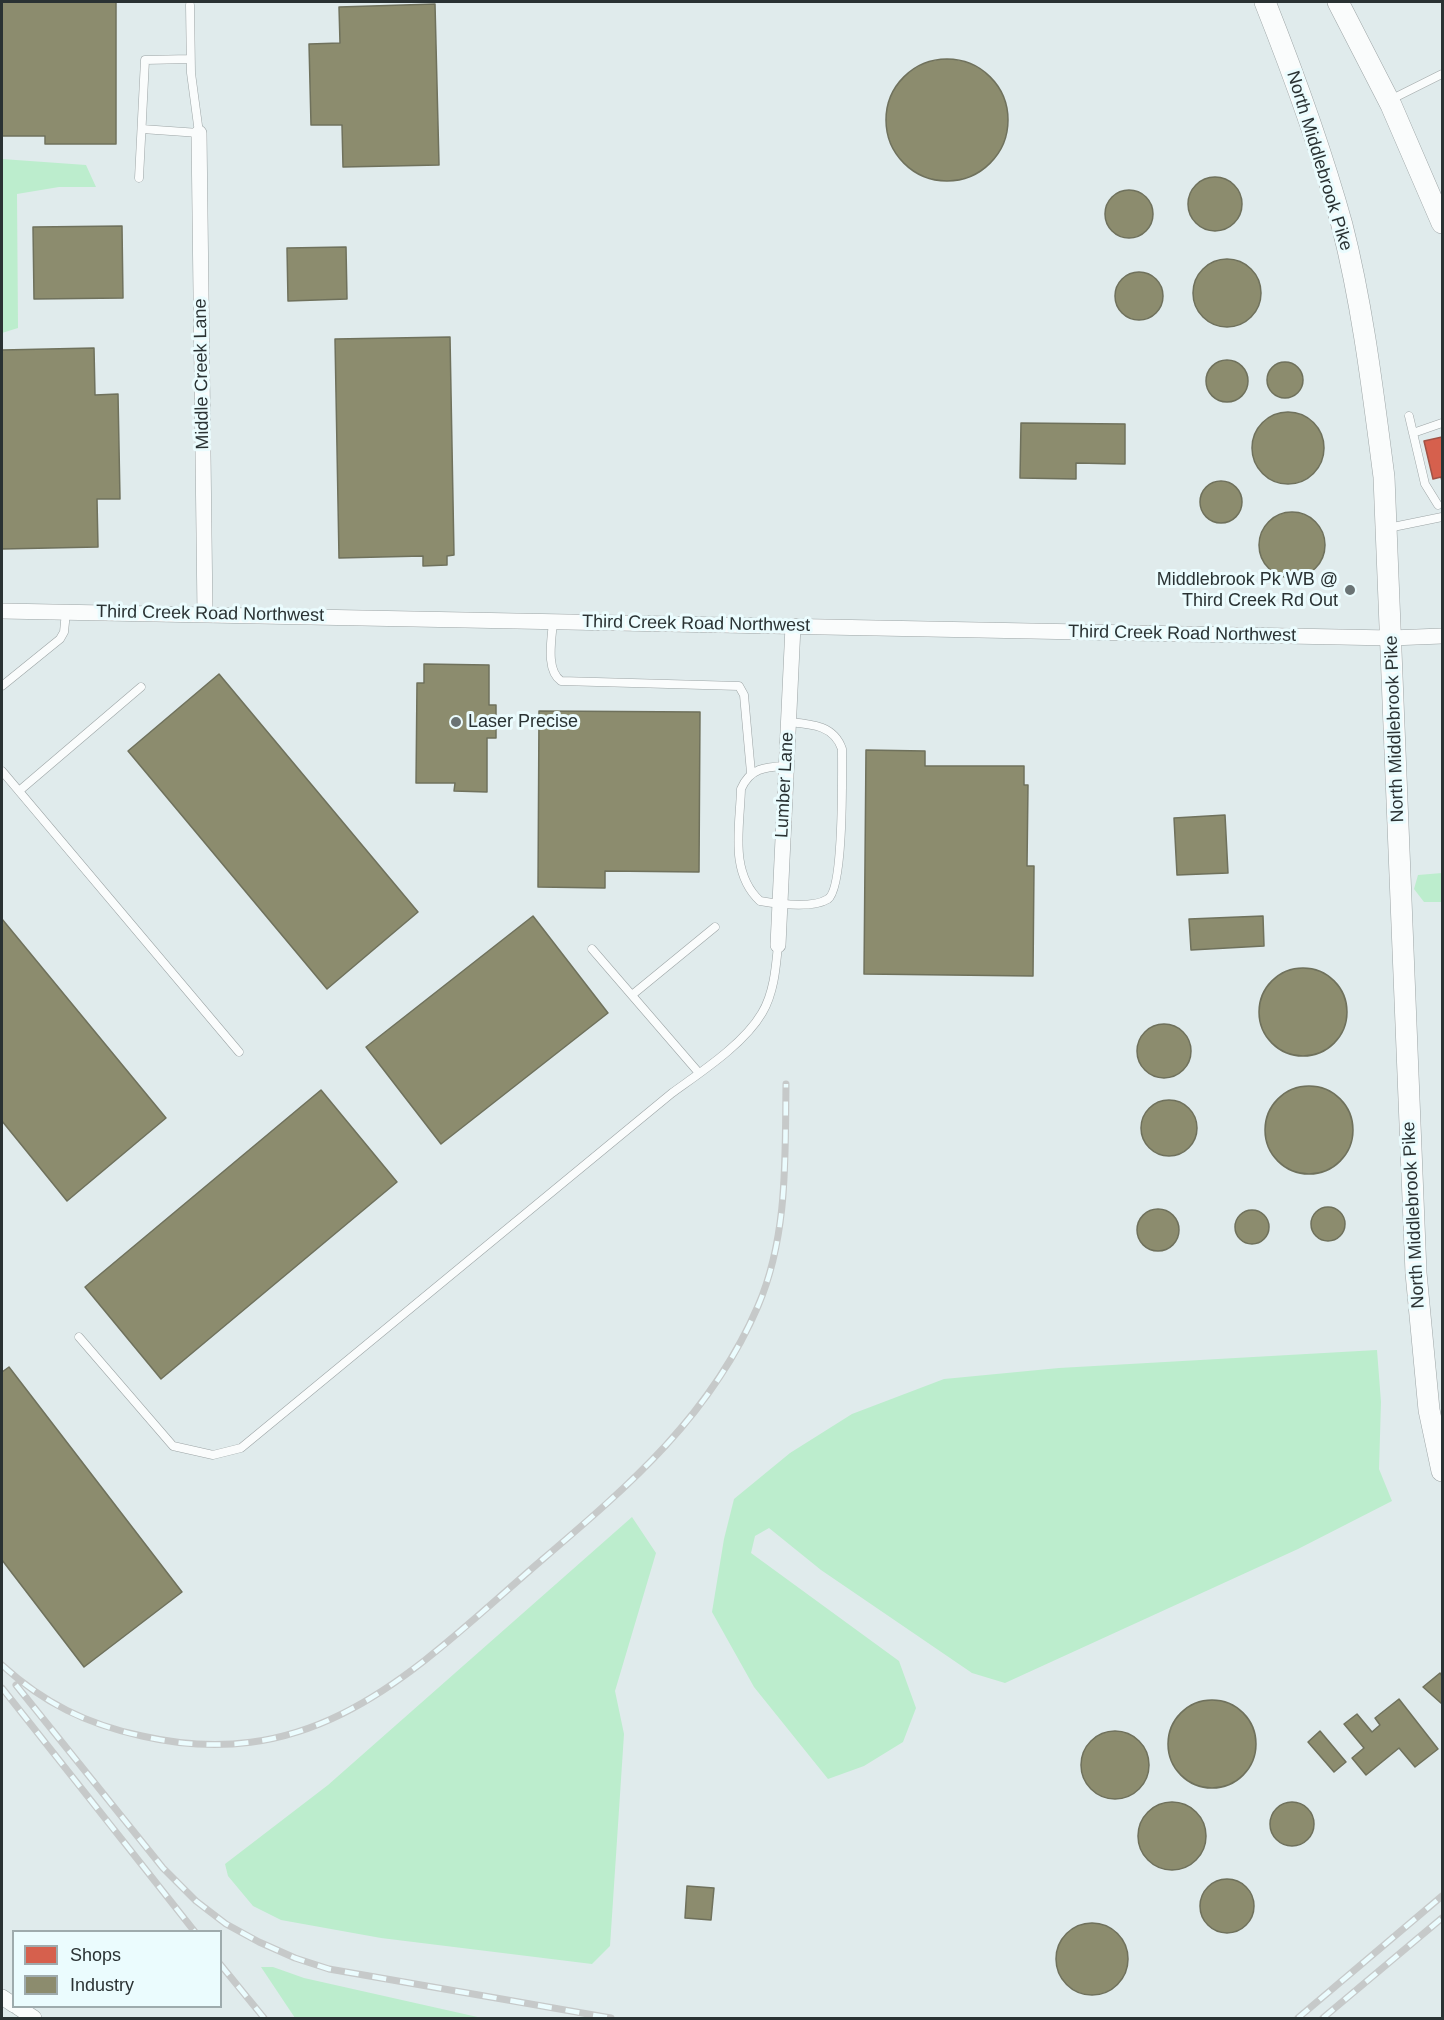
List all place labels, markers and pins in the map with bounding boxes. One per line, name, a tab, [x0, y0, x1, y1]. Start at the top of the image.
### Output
place label: Middlebrook Pk WB @ Third Creek Rd Out	[1157, 569, 1338, 612]
marker: Middlebrook Pk WB @ Third Creek Rd Out	[1343, 583, 1357, 597]
place label: Laser Precise	[468, 711, 578, 733]
marker: Laser Precise	[449, 715, 463, 729]

